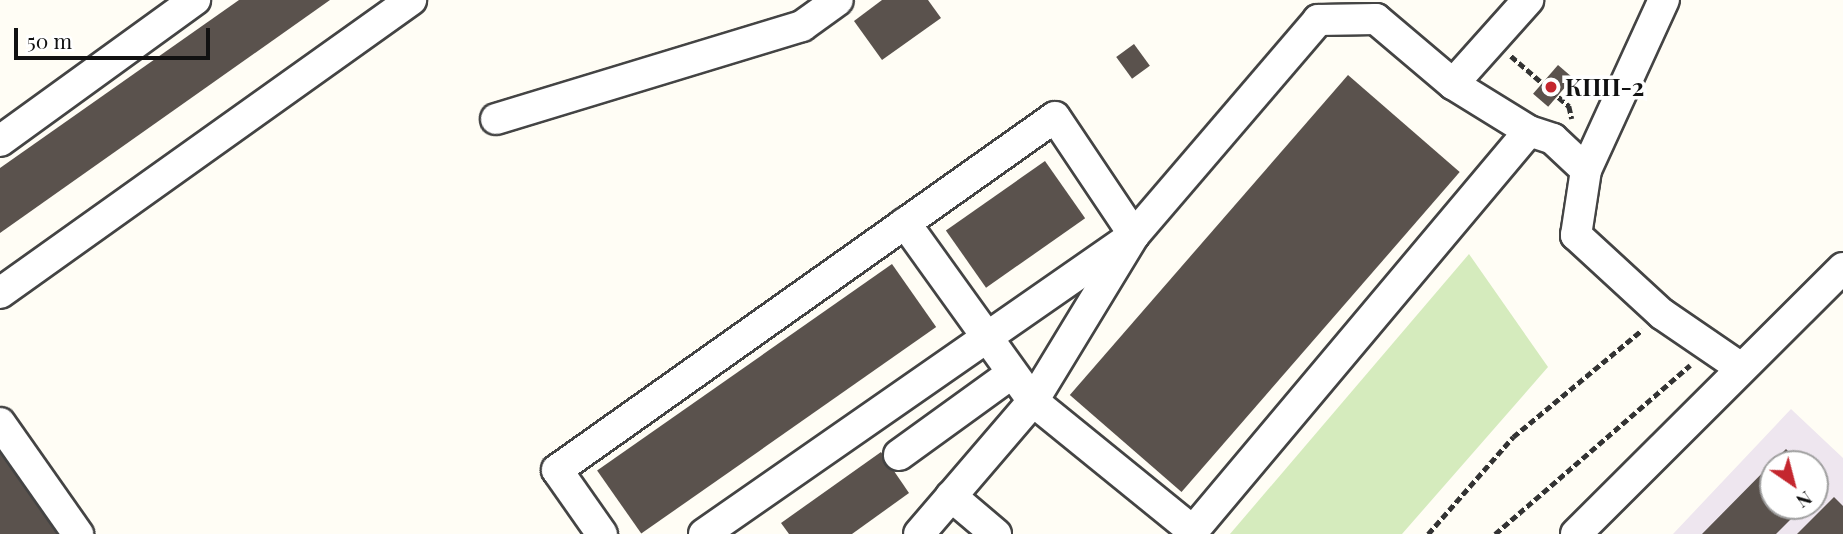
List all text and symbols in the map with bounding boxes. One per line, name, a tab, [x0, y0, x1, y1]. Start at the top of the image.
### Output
scale bar	[18, 14, 214, 58]
text: 50 m	[27, 26, 72, 54]
place label: КПП-2	[1565, 73, 1644, 101]
marker: КПП-2	[1543, 79, 1559, 95]
north arrow	[1759, 450, 1829, 520]
text: N	[1792, 486, 1818, 515]

